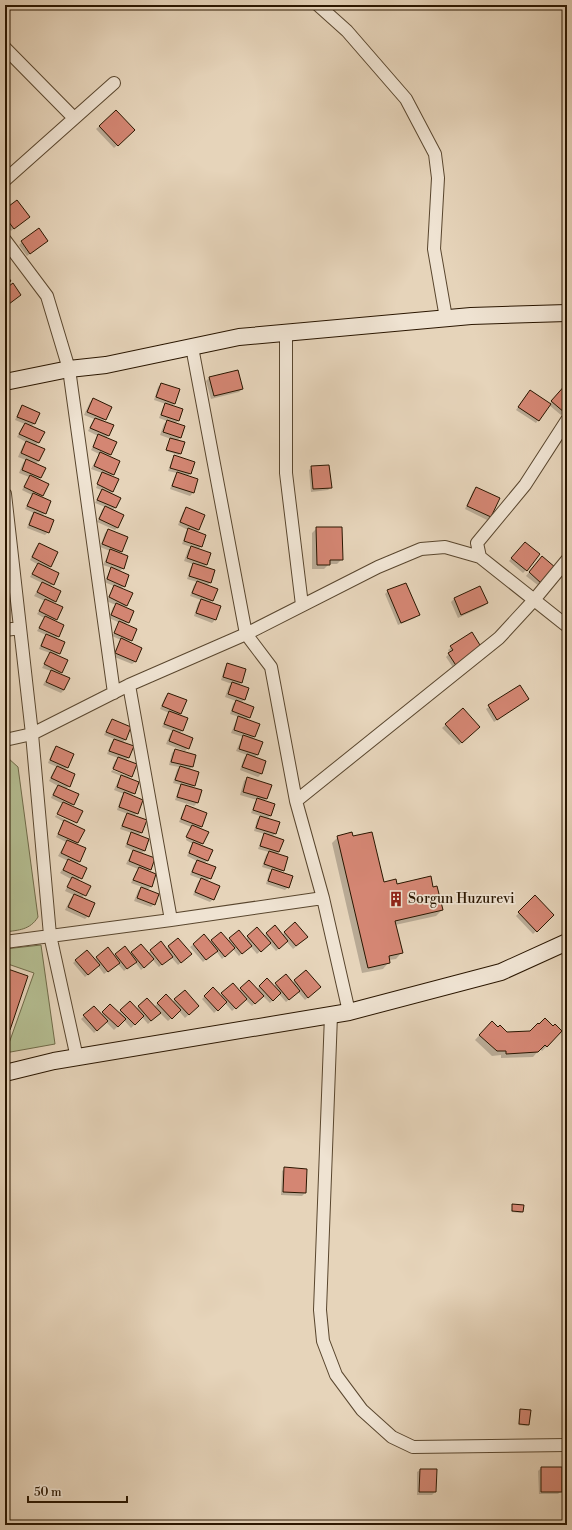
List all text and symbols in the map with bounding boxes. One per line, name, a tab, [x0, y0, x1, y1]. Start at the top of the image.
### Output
building icon: Sorgun Huzurevi	[387, 890, 405, 908]
place label: Sorgun Huzurevi	[408, 890, 515, 908]
scale bar	[28, 1478, 127, 1504]
text: 50 m	[34, 1485, 62, 1500]

